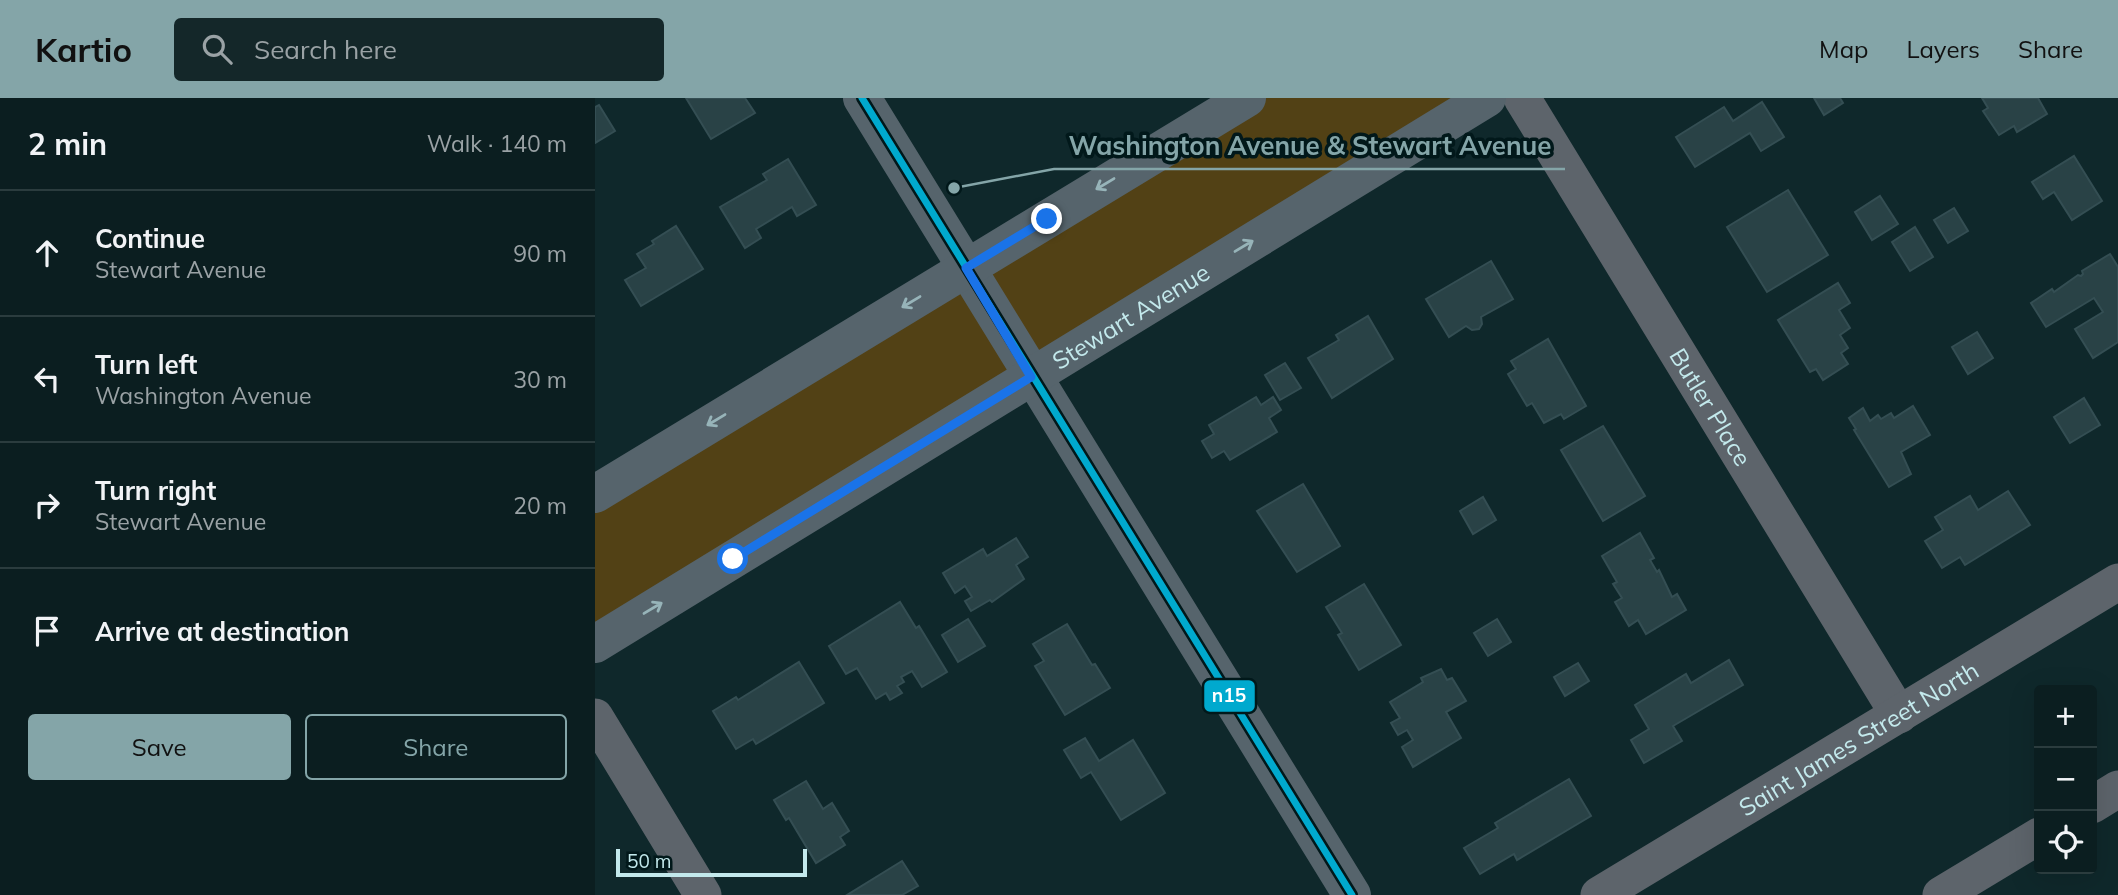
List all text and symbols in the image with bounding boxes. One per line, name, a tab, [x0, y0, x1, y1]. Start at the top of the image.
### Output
search box	[174, 18, 664, 81]
text: Kartio	[35, 29, 132, 70]
icon: search	[198, 30, 236, 68]
text: Search here	[254, 33, 397, 66]
text: Map	[1819, 34, 1868, 64]
text: Layers	[1906, 34, 1980, 64]
text: Share	[2018, 34, 2083, 64]
callout: Washington Avenue & Stewart Avenue	[1054, 122, 1565, 169]
text: 2 min	[28, 125, 107, 163]
text: Walk · 140 m	[427, 129, 567, 158]
text: Washington Avenue & Stewart Avenue	[1069, 129, 1551, 162]
one-way arrow	[1096, 178, 1116, 192]
route end	[1031, 203, 1062, 234]
text: Continue	[95, 222, 205, 255]
icon: ahead	[28, 234, 66, 272]
text: 90 m	[513, 239, 567, 268]
one-way arrow	[1234, 239, 1254, 253]
text: Stewart Avenue	[95, 255, 266, 284]
street label: Stewart Avenue	[1047, 257, 1215, 376]
one-way arrow	[901, 296, 921, 310]
street label: Butler Place	[1663, 342, 1758, 471]
text: Turn left	[95, 348, 197, 381]
icon: left	[28, 360, 66, 398]
text: 30 m	[513, 365, 567, 394]
text: Washington Avenue	[95, 381, 311, 410]
one-way arrow	[707, 414, 727, 428]
text: Turn right	[95, 474, 216, 507]
icon: right	[28, 486, 66, 524]
text: 20 m	[513, 491, 567, 520]
text: Stewart Avenue	[95, 507, 266, 536]
route start	[717, 543, 748, 574]
one-way arrow	[643, 601, 663, 615]
icon: arrive	[28, 612, 66, 650]
text: Arrive at destination	[95, 615, 350, 648]
street label: Saint James Street North	[1733, 655, 1984, 822]
line badge: n15	[1203, 679, 1256, 713]
text: n15	[1212, 683, 1246, 707]
map controls	[2034, 685, 2097, 874]
button: +	[2034, 685, 2097, 748]
button: Save	[28, 714, 291, 780]
button: Share	[305, 714, 567, 780]
button: −	[2034, 748, 2097, 811]
button: locate	[2034, 811, 2097, 874]
scale bar	[616, 846, 807, 878]
text: 50 m	[627, 849, 671, 873]

